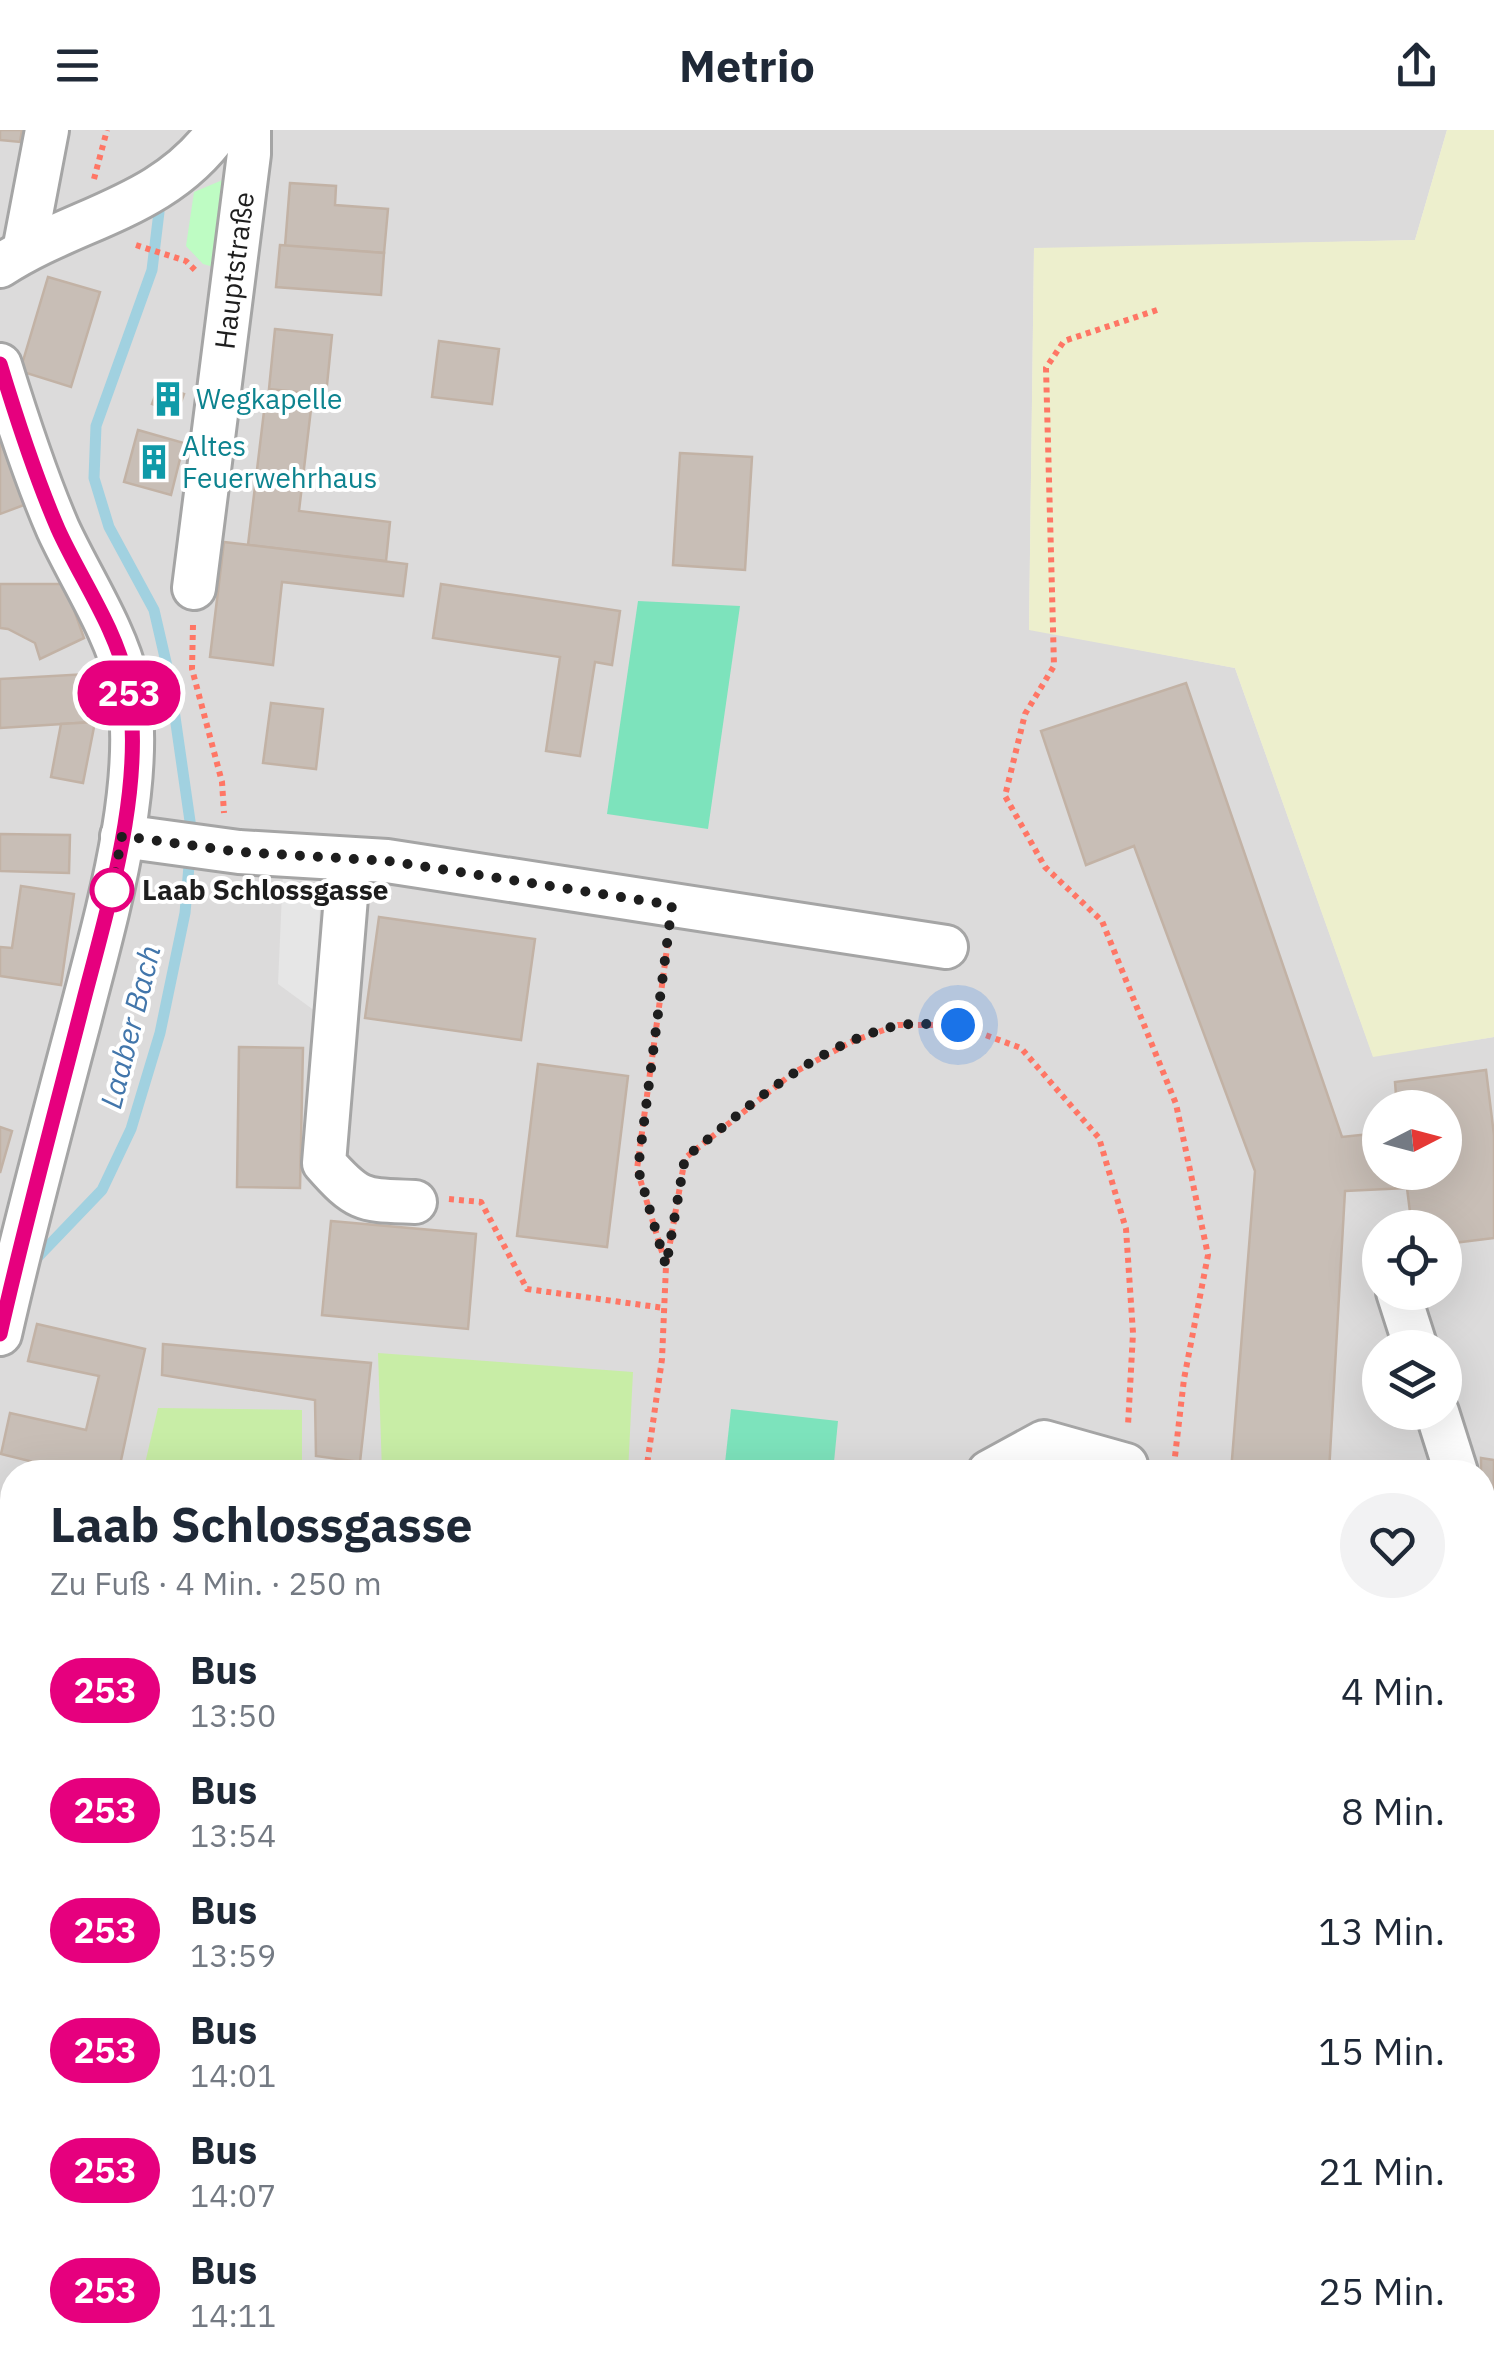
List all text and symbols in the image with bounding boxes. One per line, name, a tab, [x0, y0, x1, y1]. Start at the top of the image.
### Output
text: Metrio	[679, 36, 815, 94]
icon: menu	[50, 38, 105, 93]
icon: share	[1389, 38, 1444, 93]
street label: Hauptstraße	[205, 190, 262, 351]
building icon: Wegkapelle	[149, 380, 187, 418]
place label: Wegkapelle	[196, 380, 342, 417]
place label: Altes Feuerwehrhaus	[182, 427, 377, 496]
building icon: Altes Feuerwehrhaus	[135, 443, 173, 481]
line badge: 253	[72, 660, 186, 726]
text: 253	[97, 670, 161, 716]
marker: Laab Schlossgasse	[91, 869, 133, 911]
place label: Laab Schlossgasse	[142, 871, 389, 908]
water label: Laaber Bach	[90, 941, 169, 1113]
your location	[933, 1000, 983, 1050]
north arrow	[1362, 1090, 1462, 1190]
map controls	[1362, 1090, 1462, 1430]
button: locate	[1362, 1210, 1462, 1310]
button: layers	[1362, 1330, 1462, 1430]
text: Laab Schlossgasse	[50, 1493, 473, 1555]
button: heart	[1340, 1493, 1445, 1598]
text: Zu Fuß · 4 Min. · 250 m	[50, 1562, 382, 1604]
text: Bus	[190, 1645, 257, 1694]
text: 4 Min.	[1341, 1666, 1445, 1715]
text: 253	[73, 1667, 137, 1713]
text: 13:50	[190, 1694, 276, 1736]
text: Bus	[190, 1765, 257, 1814]
text: 8 Min.	[1341, 1786, 1445, 1835]
text: 253	[73, 1787, 137, 1833]
text: 13:54	[190, 1814, 276, 1856]
text: Bus	[190, 1885, 257, 1934]
text: 13 Min.	[1318, 1906, 1445, 1955]
text: 253	[73, 1907, 137, 1953]
text: 13:59	[190, 1934, 276, 1976]
text: Bus	[190, 2005, 257, 2054]
text: 15 Min.	[1318, 2026, 1445, 2075]
text: 253	[73, 2027, 137, 2073]
text: 14:01	[190, 2054, 276, 2096]
text: Bus	[190, 2125, 257, 2174]
text: 21 Min.	[1318, 2146, 1445, 2195]
text: 253	[73, 2147, 137, 2193]
text: 14:07	[190, 2174, 276, 2216]
text: Bus	[190, 2245, 257, 2294]
text: 25 Min.	[1318, 2266, 1445, 2315]
text: 253	[73, 2267, 137, 2313]
text: 14:11	[190, 2294, 276, 2336]

